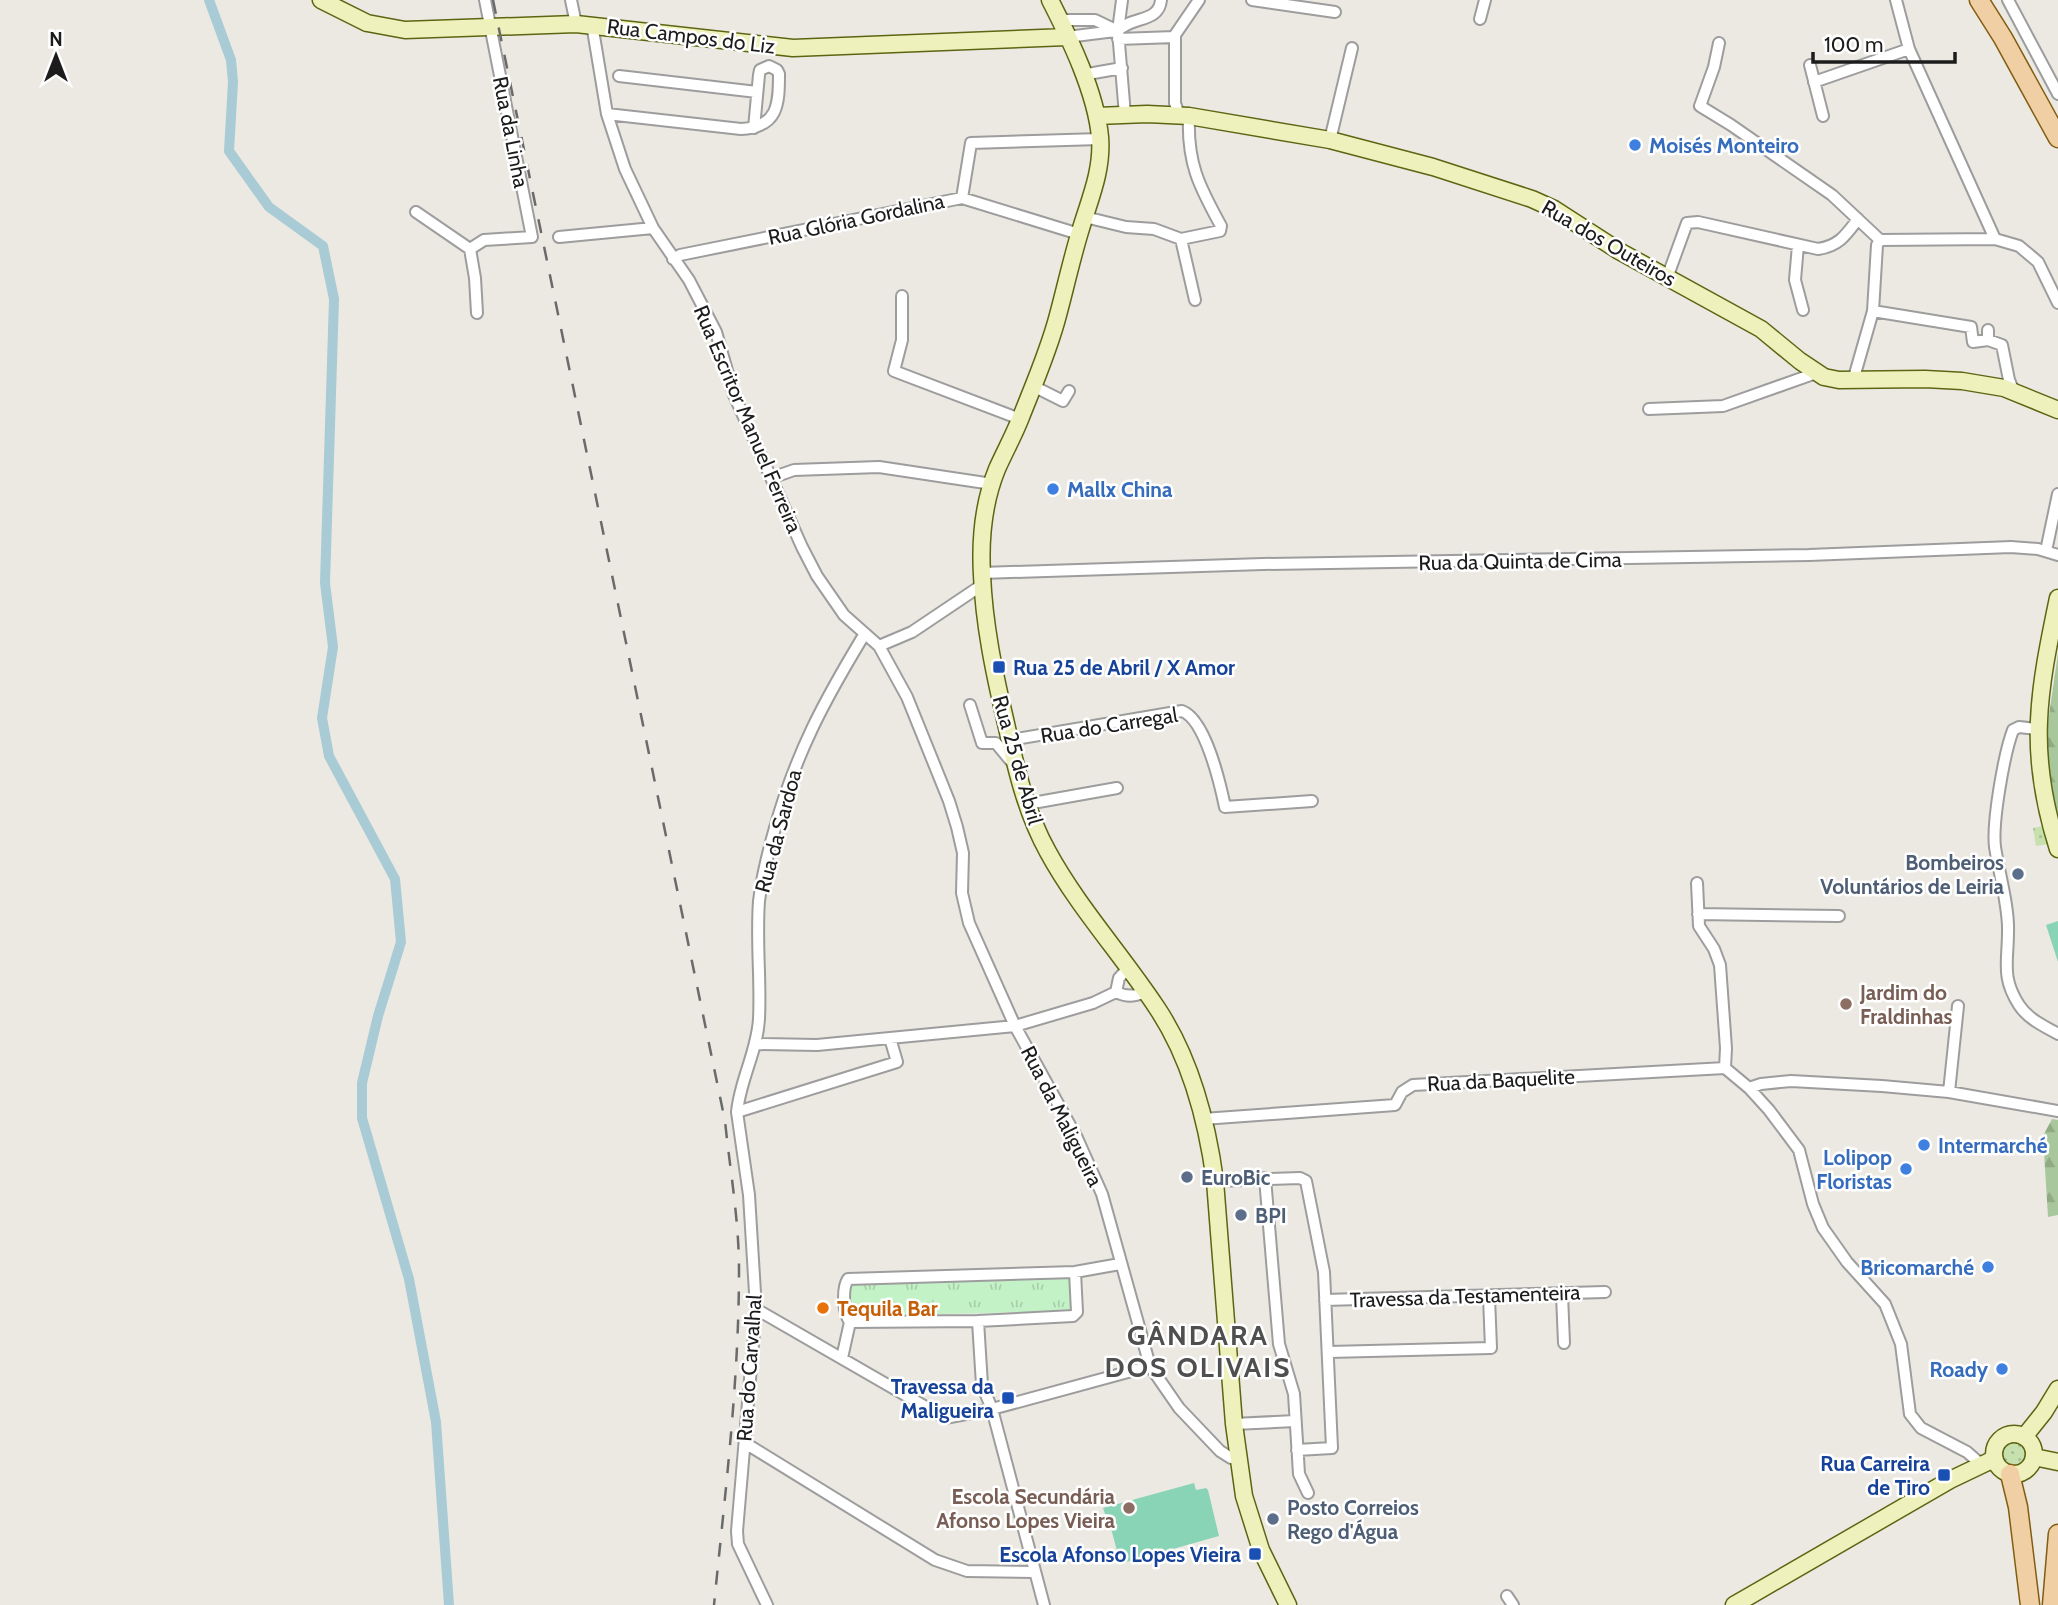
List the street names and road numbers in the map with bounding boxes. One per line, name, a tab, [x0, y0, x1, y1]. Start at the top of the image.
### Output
street label: Rua Campos do Liz	[606, 13, 777, 59]
street label: Rua da Linha	[488, 74, 534, 190]
street label: Rua Glória Gordalina	[766, 188, 946, 250]
street label: Rua dos Outeiros	[1537, 194, 1681, 292]
street label: Rua Escritor Manuel Ferreira	[689, 301, 807, 537]
street label: Rua da Quinta de Cima	[1418, 547, 1622, 575]
street label: Rua 25 de Abril	[988, 693, 1048, 827]
street label: Rua do Carregal	[1039, 702, 1179, 748]
street label: Rua da Sardoa	[750, 767, 806, 895]
street label: Rua da Maligueira	[1016, 1042, 1108, 1190]
street label: Rua da Baquelite	[1426, 1064, 1576, 1096]
street label: Travessa da Testamenteira	[1349, 1279, 1581, 1313]
street label: Rua do Carvalhal	[731, 1294, 767, 1442]

